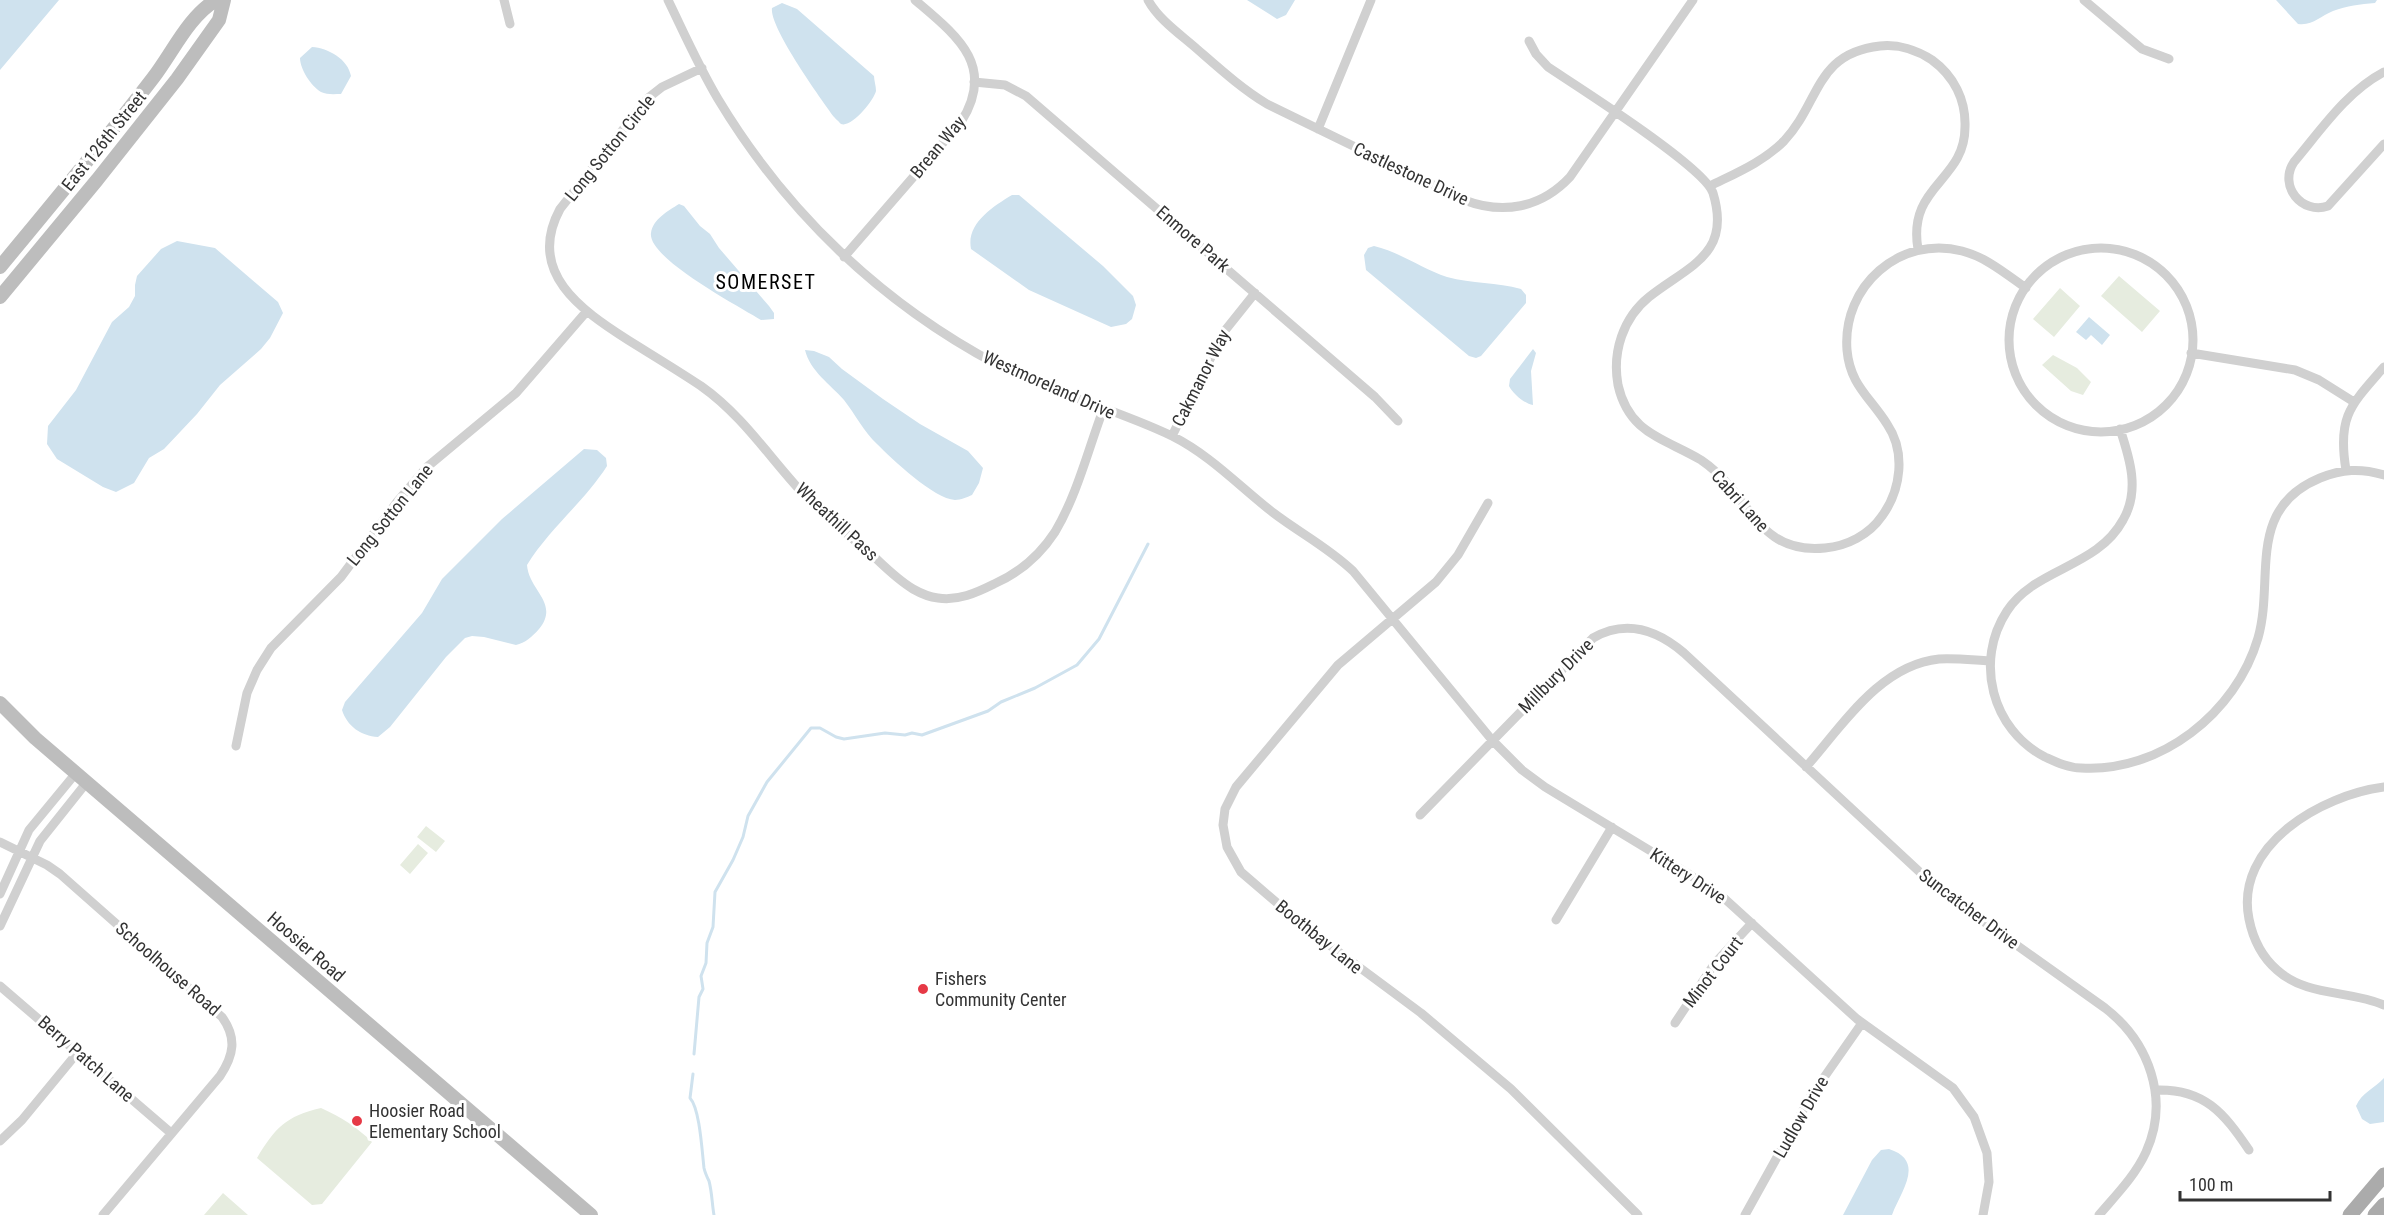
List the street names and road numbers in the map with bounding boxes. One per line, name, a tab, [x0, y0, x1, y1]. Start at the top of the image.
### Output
street label: East 126th Street	[57, 87, 150, 195]
street label: Long Sotton Circle	[560, 90, 659, 205]
street label: Brean Way	[906, 111, 970, 182]
street label: Castlestone Drive	[1350, 138, 1472, 209]
street label: Enmore Park	[1152, 201, 1234, 276]
street label: Cakmanor Way	[1167, 325, 1234, 430]
street label: Westmoreland Drive	[980, 346, 1118, 423]
street label: Long Sotton Lane	[342, 460, 437, 570]
street label: Cabri Lane	[1707, 465, 1774, 536]
street label: Wheathill Pass	[792, 478, 883, 565]
street label: Millbury Drive	[1514, 634, 1597, 717]
street label: Kittery Drive	[1646, 843, 1730, 908]
street label: Suncatcher Drive	[1915, 864, 2024, 953]
street label: Boothbay Lane	[1272, 895, 1367, 978]
street label: Hoosier Road	[263, 907, 349, 986]
street label: Schoolhouse Road	[112, 917, 225, 1020]
street label: Minot Court	[1678, 932, 1747, 1011]
street label: Berry Patch Lane	[34, 1011, 139, 1106]
street label: Ludlow Drive	[1769, 1072, 1832, 1161]

